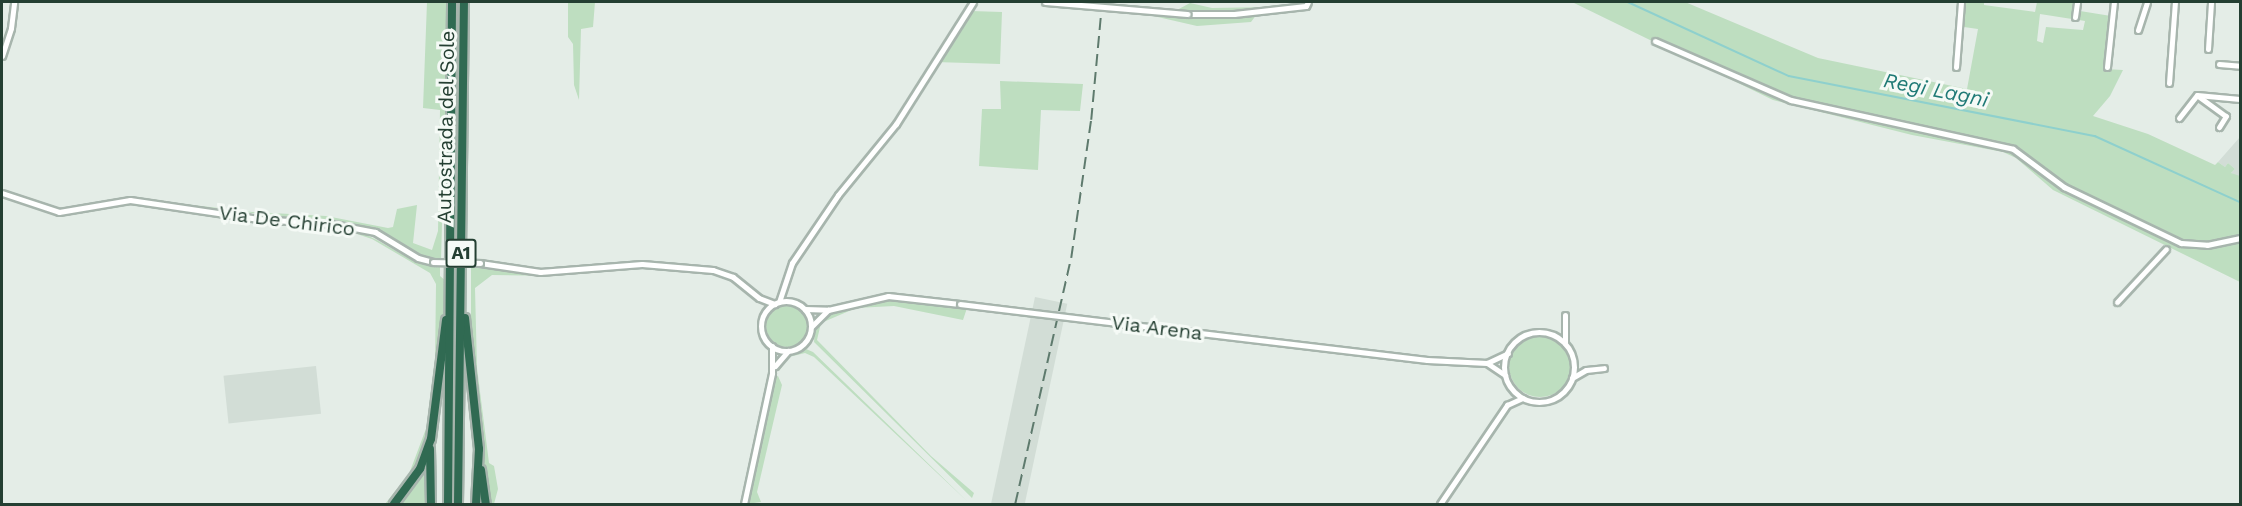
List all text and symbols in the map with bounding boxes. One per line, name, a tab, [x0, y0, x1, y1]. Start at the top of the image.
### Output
street label: Autostrada del Sole	[432, 30, 460, 224]
water label: Regi Lagni	[1882, 68, 1990, 112]
street label: Via De Chirico	[217, 201, 357, 241]
road number: A1	[444, 238, 478, 268]
street label: Via Arena	[1110, 310, 1204, 346]

